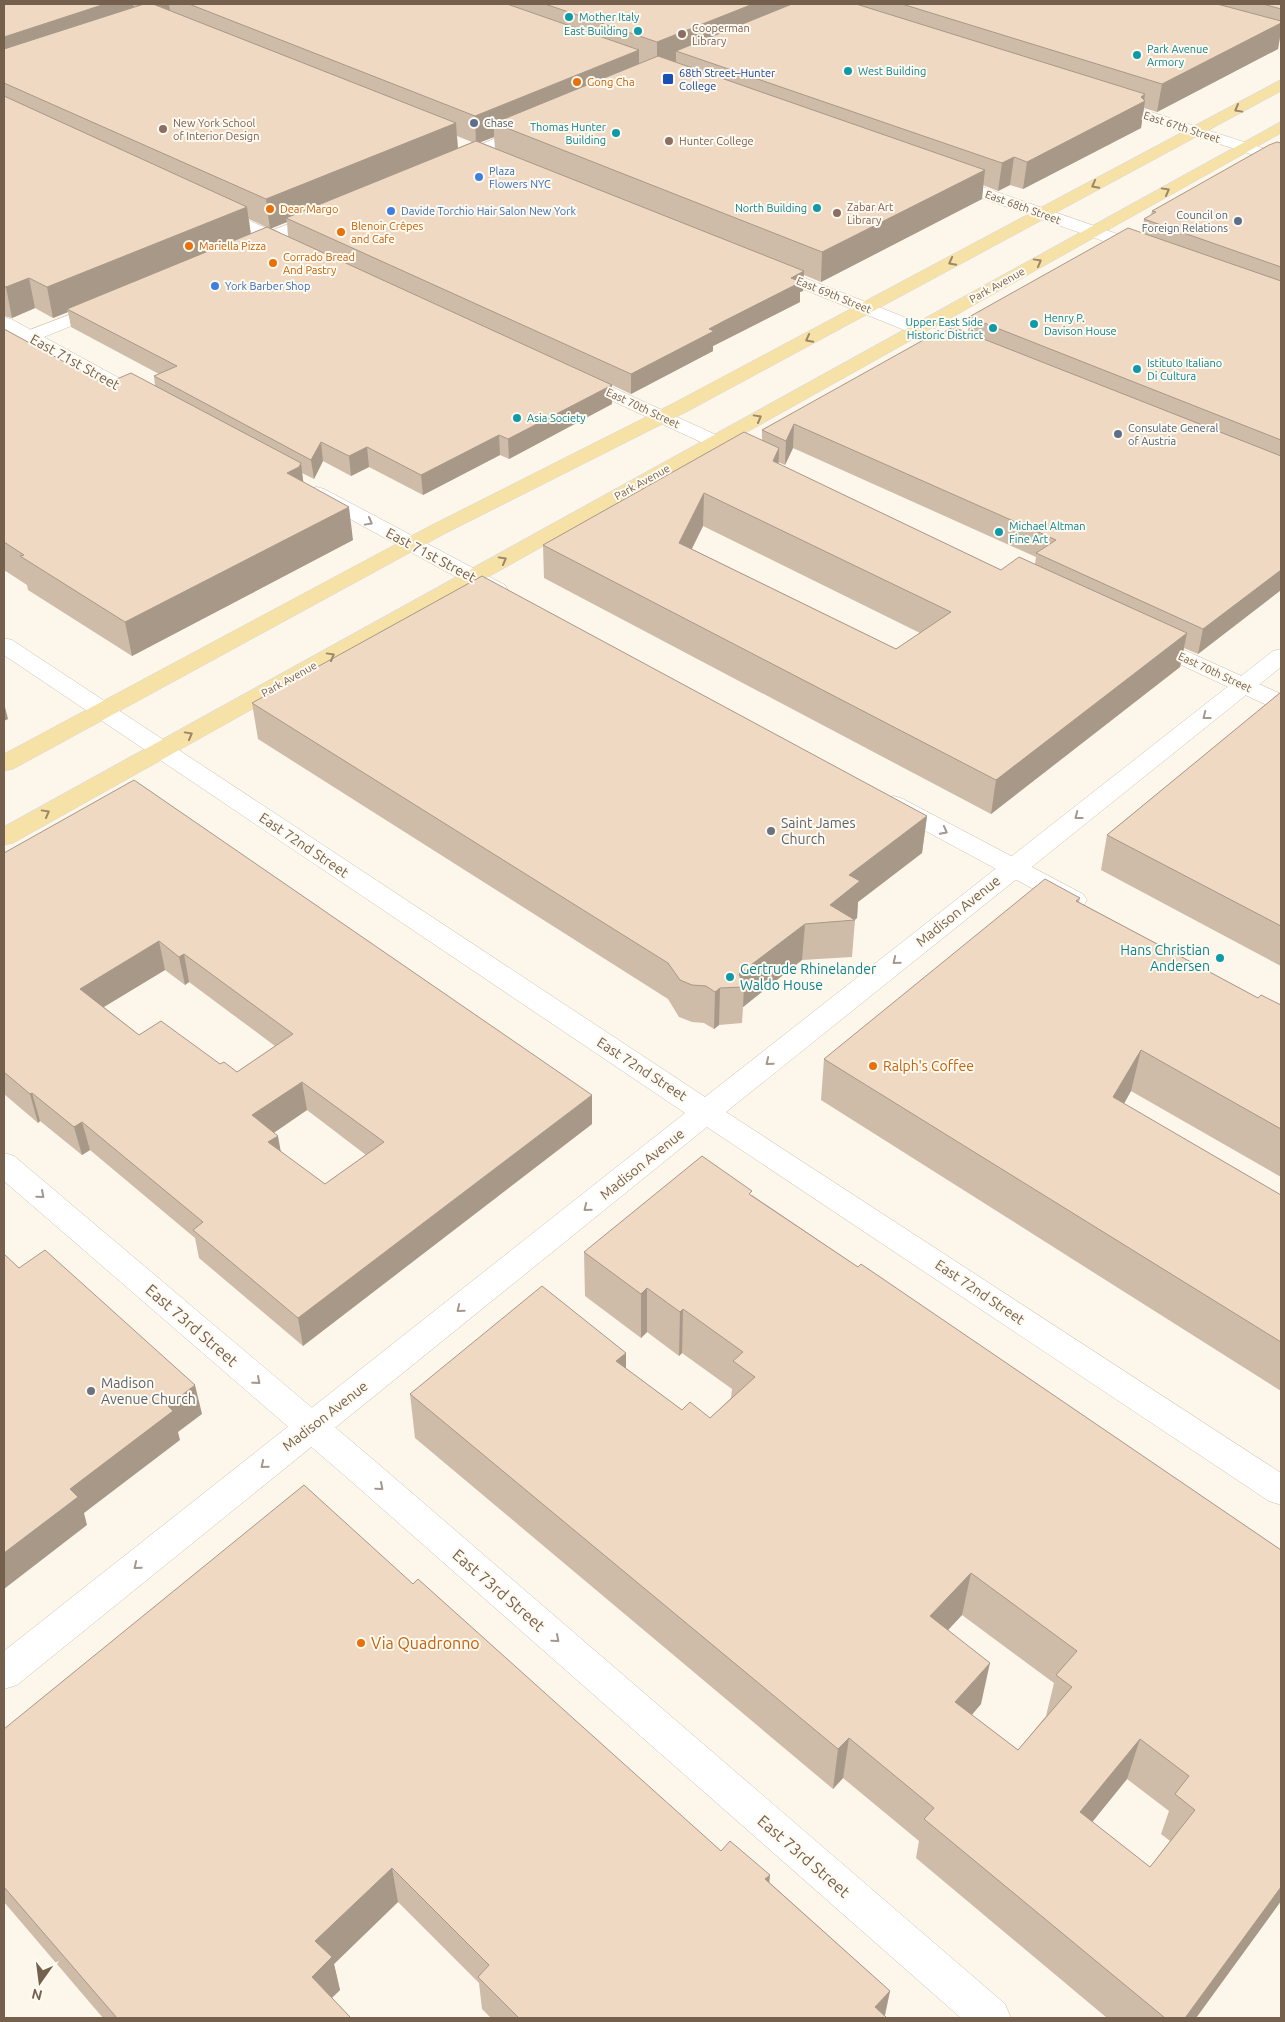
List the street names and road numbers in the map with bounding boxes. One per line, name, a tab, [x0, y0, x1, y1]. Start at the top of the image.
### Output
street label: East 67th Street	[1142, 109, 1222, 145]
street label: East 68th Street	[984, 188, 1063, 226]
street label: Park Avenue	[967, 265, 1027, 305]
street label: East 69th Street	[795, 275, 874, 316]
street label: East 71st Street	[28, 331, 123, 393]
street label: East 70th Street	[604, 386, 682, 431]
street label: Park Avenue	[612, 462, 672, 502]
street label: East 71st Street	[383, 525, 479, 586]
street label: East 70th Street	[1176, 650, 1254, 695]
street label: Park Avenue	[259, 659, 319, 699]
street label: East 72nd Street	[256, 809, 352, 881]
street label: Madison Avenue	[913, 872, 1003, 950]
street label: East 72nd Street	[594, 1034, 690, 1104]
street label: Madison Avenue	[597, 1125, 687, 1203]
street label: East 72nd Street	[932, 1256, 1028, 1328]
street label: East 73rd Street	[142, 1280, 242, 1370]
street label: Madison Avenue	[279, 1378, 371, 1454]
street label: East 73rd Street	[449, 1545, 549, 1635]
street label: East 73rd Street	[754, 1811, 854, 1901]

